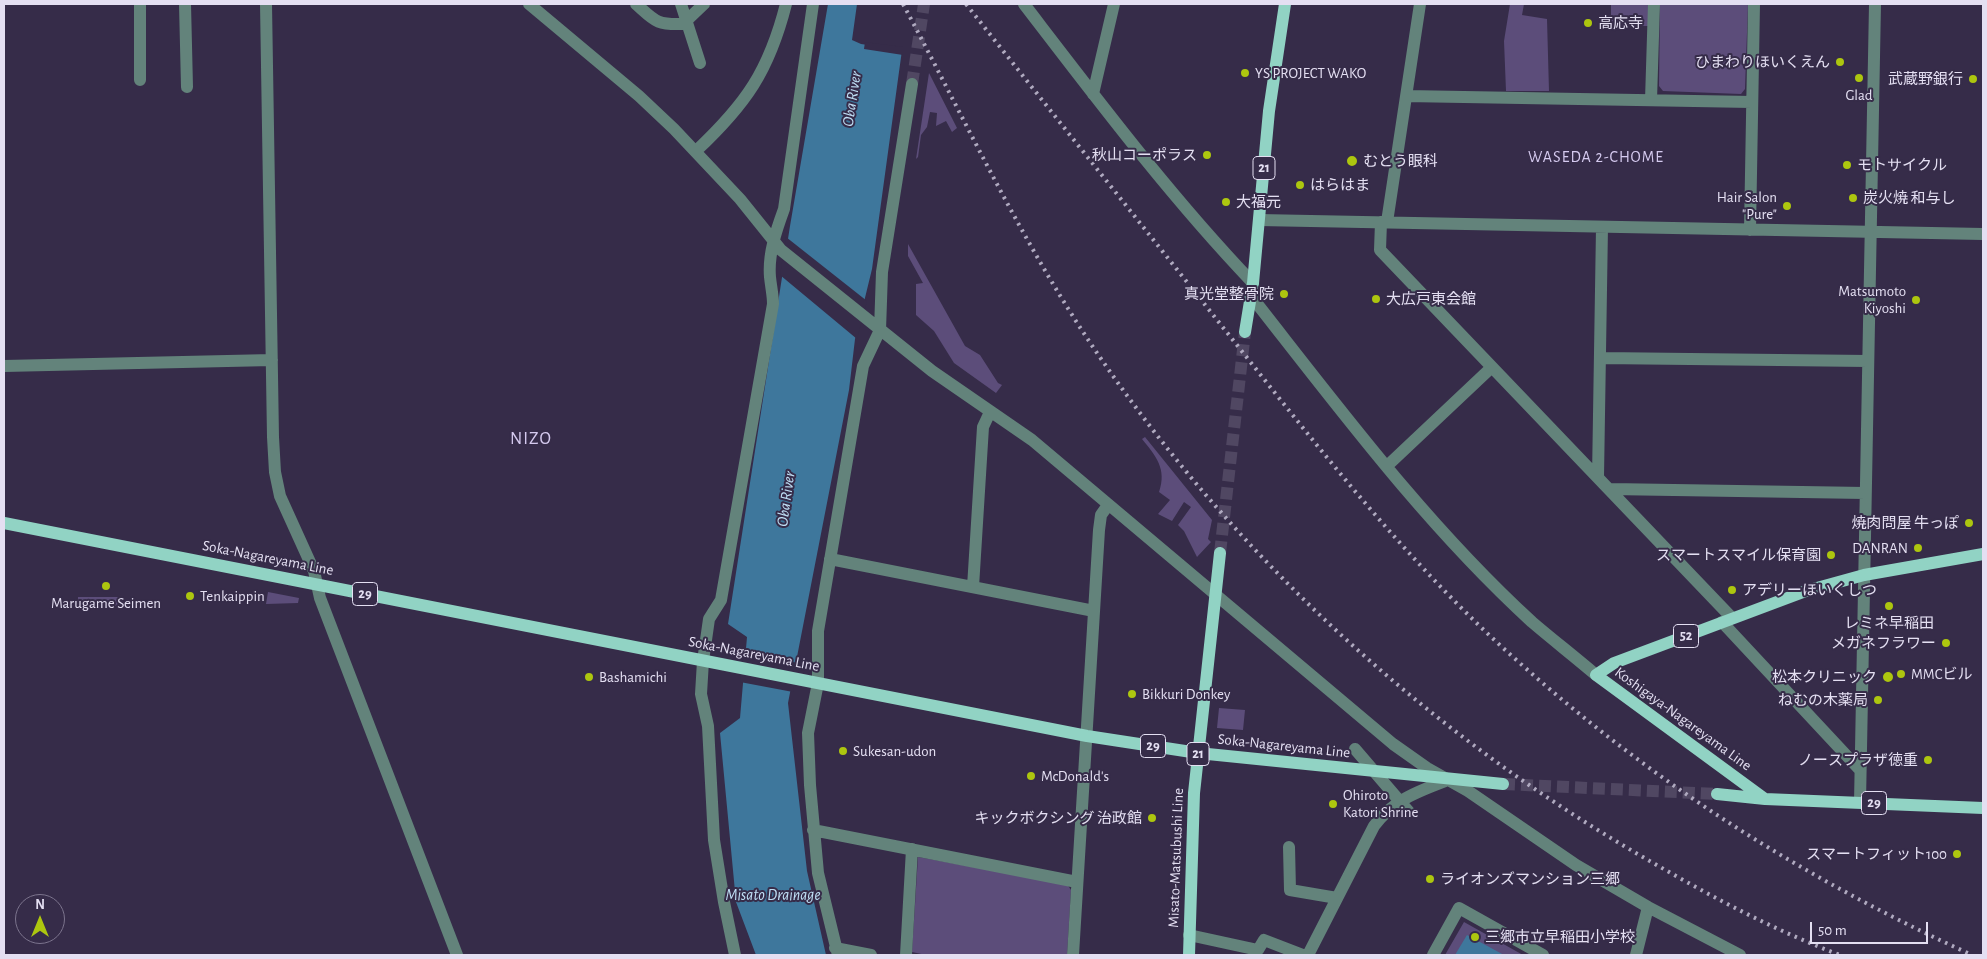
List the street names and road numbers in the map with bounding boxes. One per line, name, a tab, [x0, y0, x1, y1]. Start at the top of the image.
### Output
road number: 21	[1253, 156, 1275, 180]
street label: Soka-Nagareyama Line	[201, 536, 335, 580]
road number: 29	[352, 582, 378, 606]
road number: 52	[1674, 624, 1698, 648]
street label: Soka-Nagareyama Line	[687, 632, 821, 676]
street label: Koshigaya-Nagareyama Line	[1611, 663, 1755, 775]
street label: Soka-Nagareyama Line	[1217, 730, 1351, 762]
road number: 29	[1140, 734, 1166, 758]
road number: 21	[1187, 742, 1209, 766]
street label: Misato-Matsubushi Line	[1165, 788, 1187, 928]
road number: 29	[1862, 791, 1886, 814]

